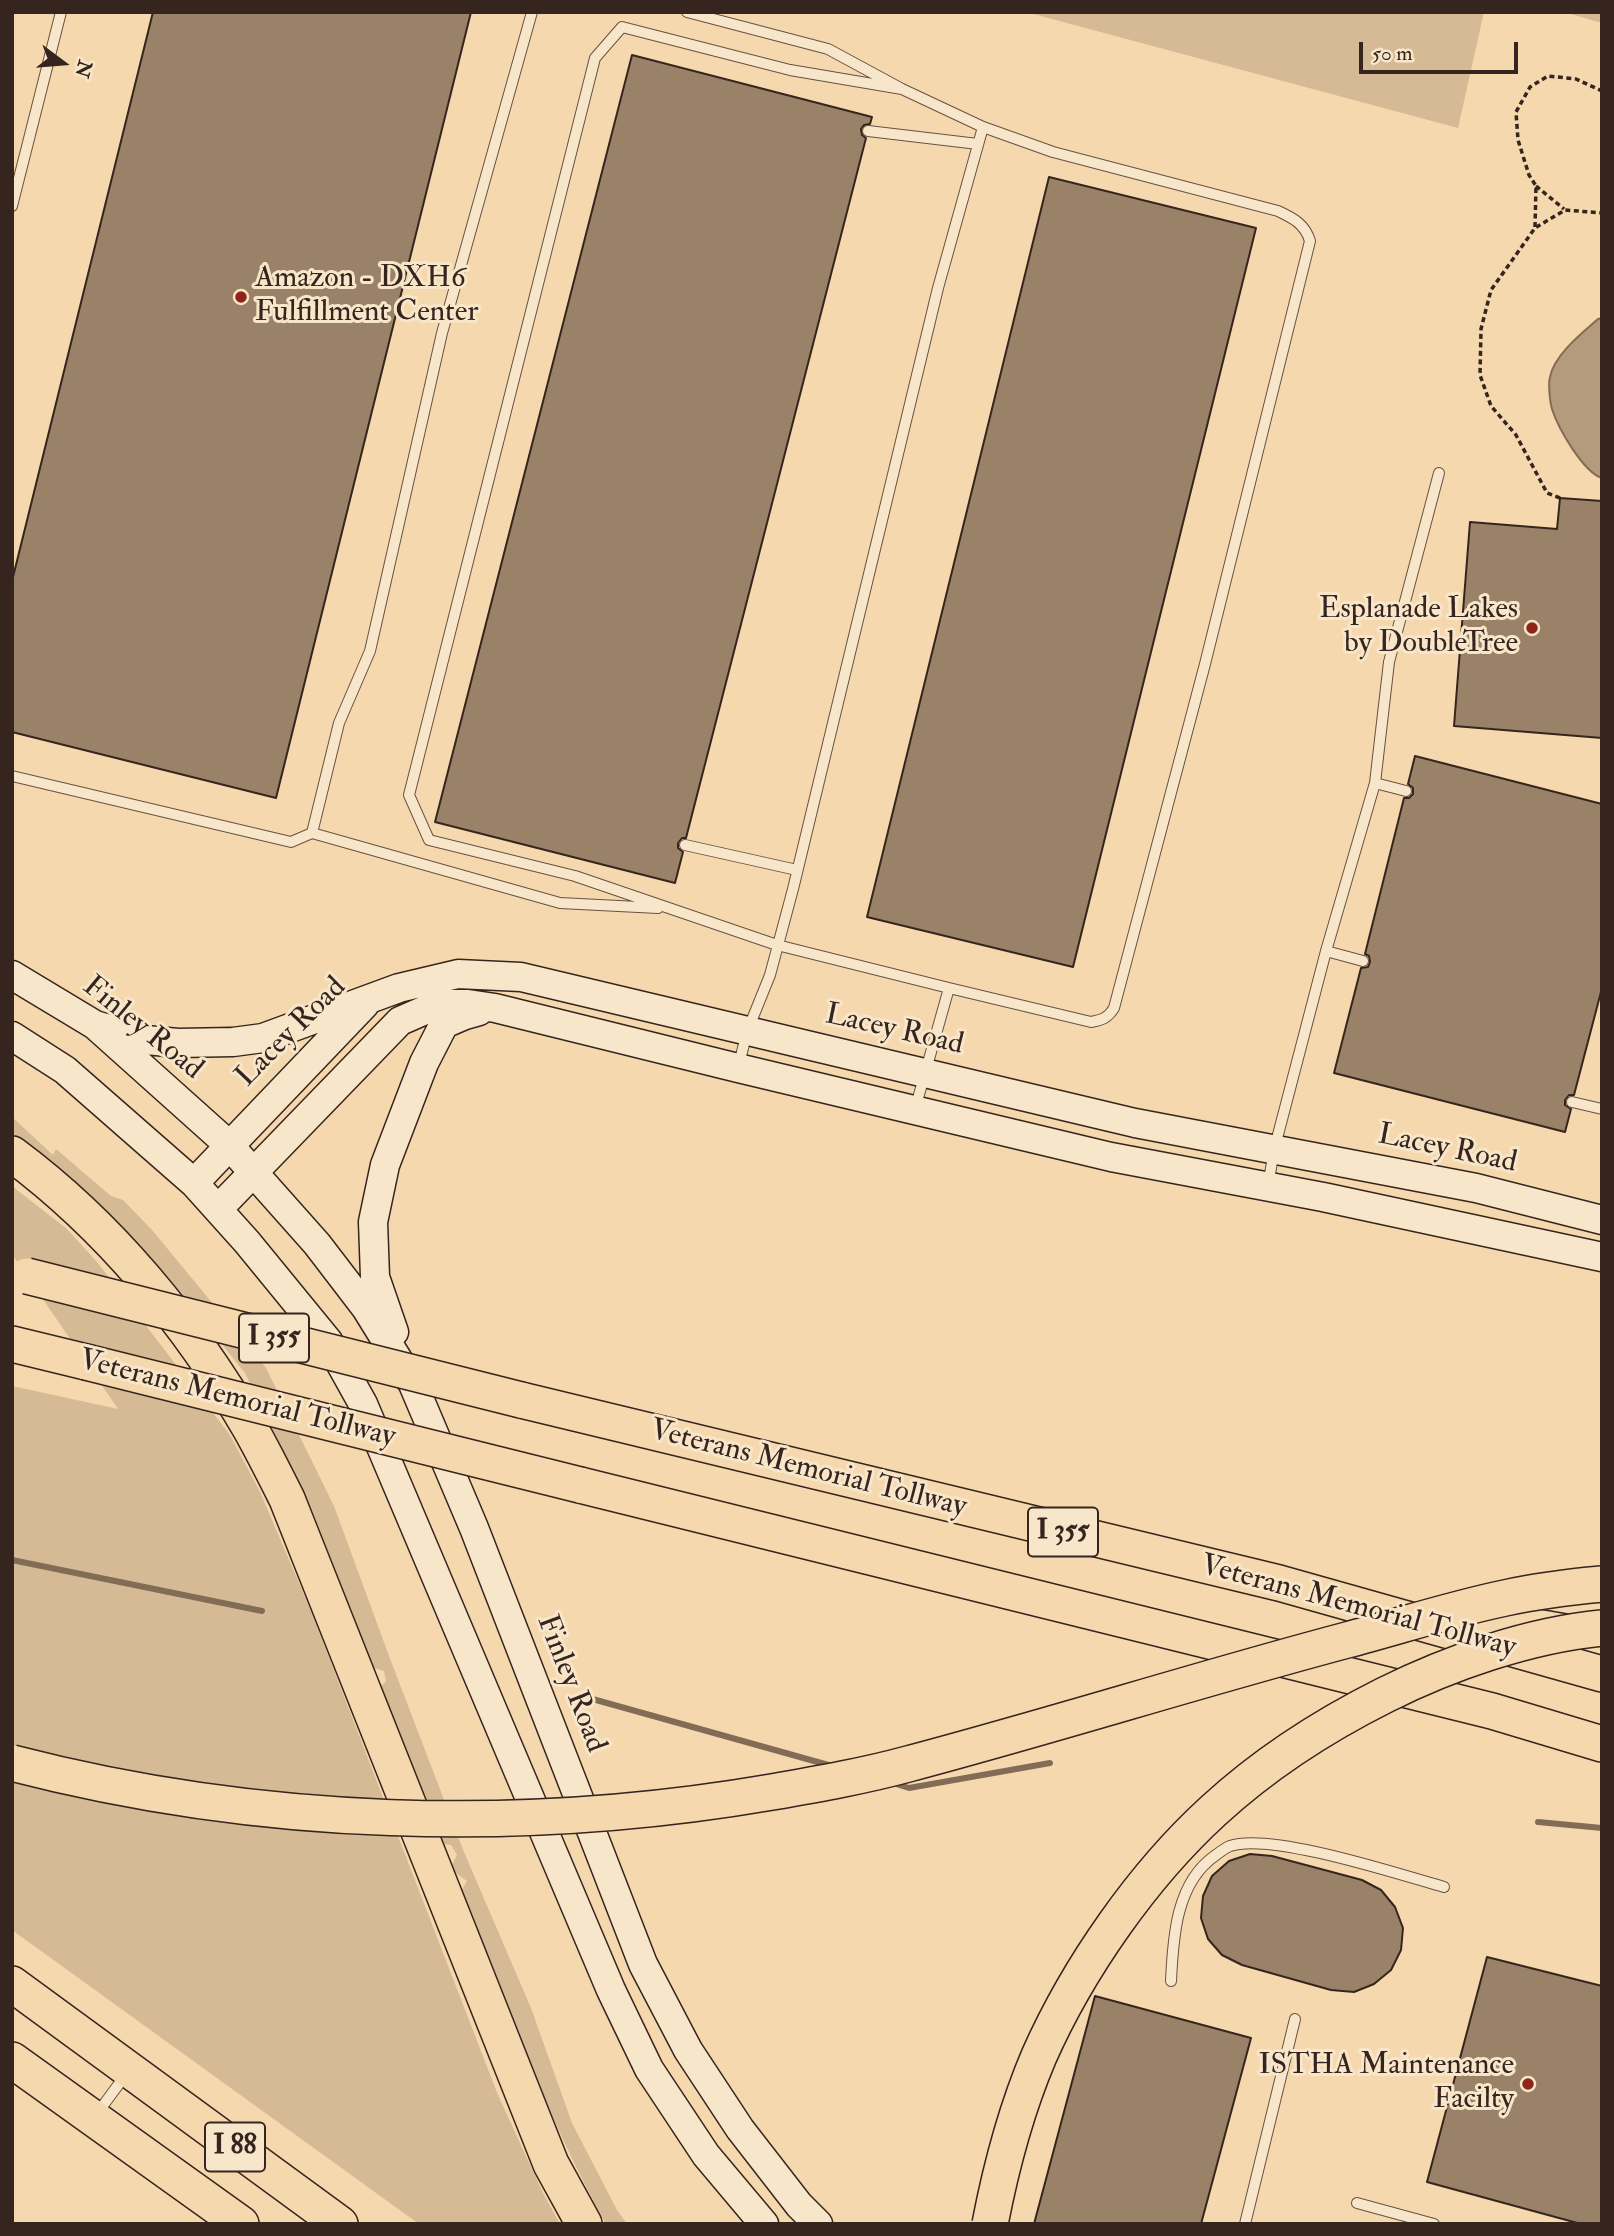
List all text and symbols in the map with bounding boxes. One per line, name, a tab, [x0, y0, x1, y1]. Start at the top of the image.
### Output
north arrow	[28, 28, 98, 98]
scale bar	[1362, 28, 1521, 72]
text: 50 m	[1372, 40, 1413, 67]
text: N	[69, 57, 97, 80]
place label: Amazon - DXH6 Fulfillment Center	[255, 262, 479, 332]
marker: Amazon - DXH6 Fulfillment Center	[233, 289, 249, 305]
place label: Esplanade Lakes by DoubleTree	[1319, 593, 1518, 664]
marker: Esplanade Lakes by DoubleTree	[1524, 620, 1540, 636]
street label: Finley Road	[75, 970, 209, 1088]
street label: Lacey Road	[229, 970, 355, 1096]
street label: Lacey Road	[821, 998, 967, 1064]
street label: Lacey Road	[1374, 1118, 1520, 1182]
road number: I 355	[239, 1314, 309, 1362]
street label: Veterans Memorial Tollway	[75, 1343, 399, 1457]
street label: Veterans Memorial Tollway	[646, 1413, 970, 1527]
road number: I 355	[1028, 1508, 1098, 1556]
street label: Veterans Memorial Tollway	[1196, 1549, 1520, 1667]
street label: Finley Road	[527, 1610, 613, 1758]
place label: ISTHA Maintenance Facilty	[1258, 2049, 1514, 2120]
marker: ISTHA Maintenance Facilty	[1520, 2076, 1536, 2092]
road number: I 88	[205, 2122, 265, 2172]

